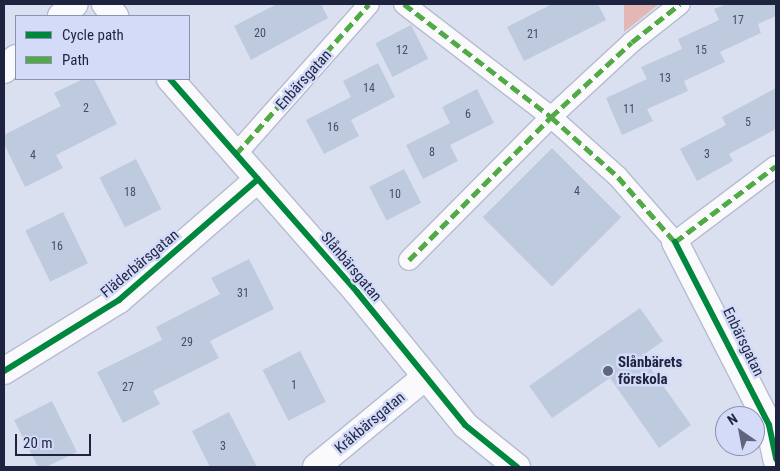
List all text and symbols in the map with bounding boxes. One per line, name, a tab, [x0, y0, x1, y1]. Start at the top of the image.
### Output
house number: 17	[732, 14, 744, 28]
legend	[15, 15, 190, 80]
text: Cycle path	[62, 26, 124, 44]
house number: 20	[254, 27, 266, 41]
house number: 21	[527, 28, 539, 42]
house number: 12	[396, 44, 408, 58]
house number: 15	[695, 44, 707, 58]
street label: Enbärsgatan	[272, 46, 336, 114]
text: Path	[62, 51, 89, 69]
house number: 13	[659, 72, 671, 86]
house number: 14	[363, 82, 375, 96]
house number: 2	[83, 102, 89, 116]
house number: 11	[623, 103, 635, 117]
house number: 6	[465, 108, 471, 122]
house number: 5	[745, 116, 751, 130]
house number: 16	[327, 121, 339, 135]
house number: 8	[429, 146, 435, 160]
house number: 3	[704, 148, 710, 162]
house number: 4	[30, 149, 36, 163]
house number: 4	[574, 185, 580, 199]
house number: 18	[124, 186, 136, 200]
house number: 10	[389, 188, 401, 202]
street label: Fläderbärsgatan	[97, 226, 183, 302]
street label: Slånbärsgatan	[317, 229, 385, 305]
house number: 16	[51, 240, 63, 254]
house number: 31	[237, 287, 249, 301]
street label: Enbärsgatan	[719, 305, 767, 379]
house number: 29	[181, 336, 193, 350]
place label: Slånbärets förskola	[618, 353, 682, 388]
marker: Slånbärets förskola	[602, 365, 614, 377]
house number: 1	[291, 379, 297, 393]
house number: 27	[122, 381, 134, 395]
street label: Kråkbärsgatan	[331, 389, 409, 457]
north arrow	[715, 406, 765, 456]
text: N	[724, 410, 740, 428]
scale bar	[18, 424, 94, 456]
text: 20 m	[23, 434, 53, 452]
house number: 3	[220, 440, 226, 454]

